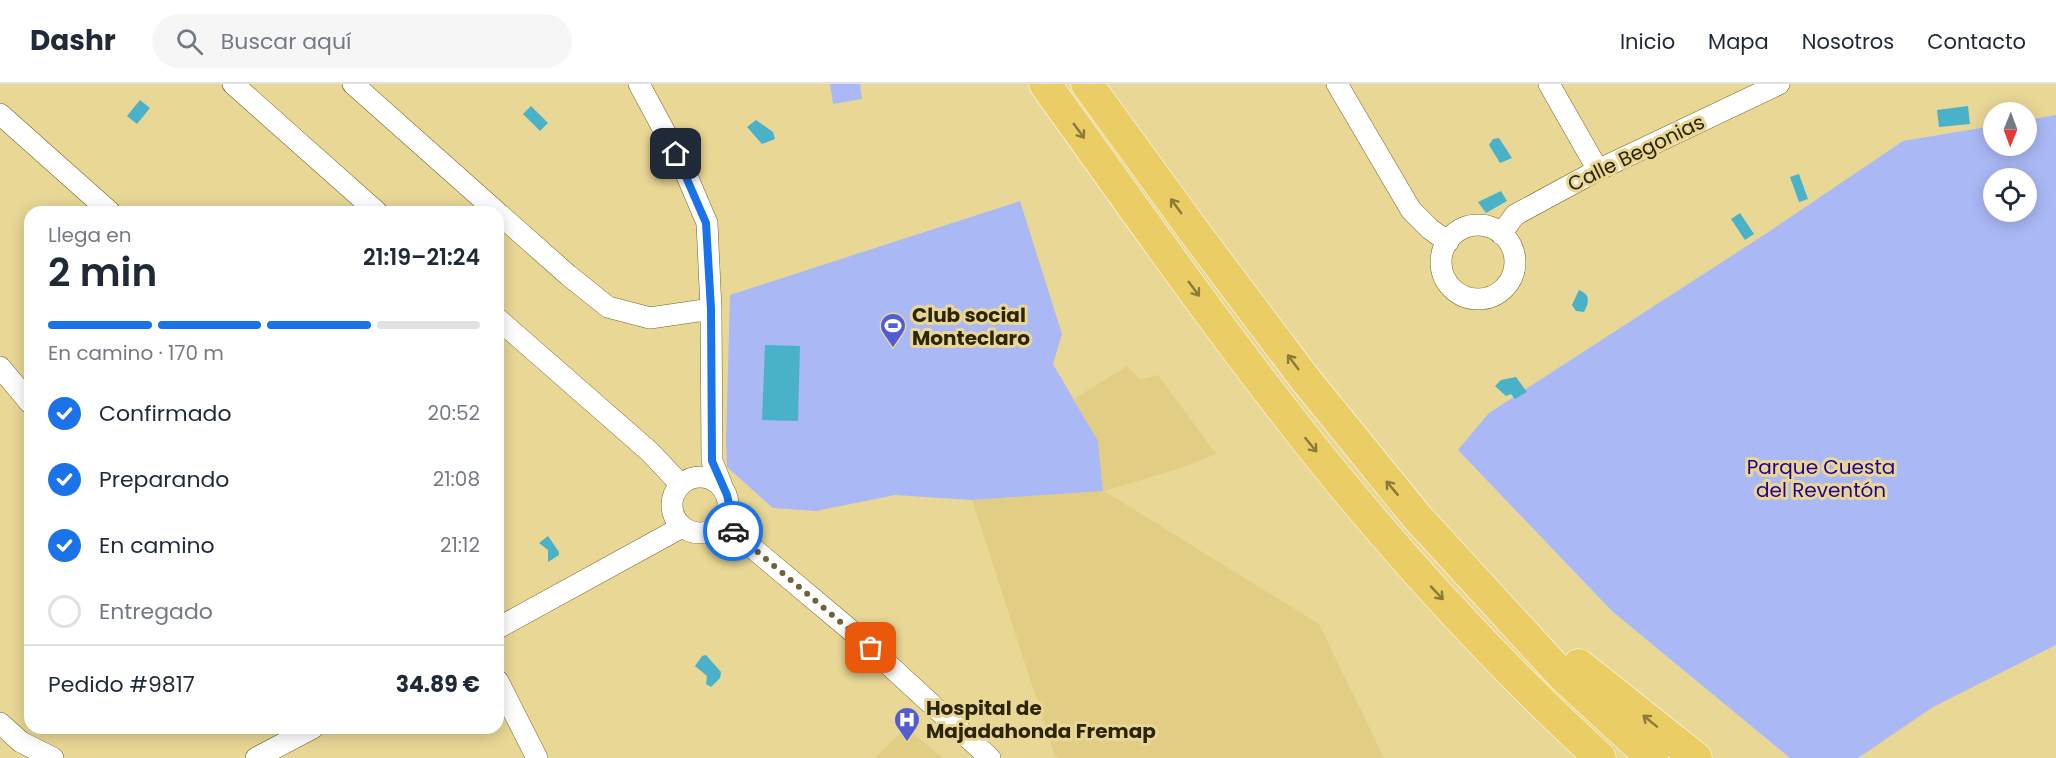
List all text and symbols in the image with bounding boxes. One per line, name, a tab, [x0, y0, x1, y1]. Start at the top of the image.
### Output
search box	[152, 14, 572, 68]
text: Dashr	[30, 21, 116, 60]
icon: search	[173, 25, 206, 58]
text: Buscar aquí	[221, 26, 351, 57]
text: Inicio	[1620, 27, 1675, 56]
text: Mapa	[1708, 27, 1769, 56]
text: Nosotros	[1802, 27, 1894, 56]
text: Contacto	[1927, 27, 2026, 56]
north arrow	[1983, 102, 2037, 156]
map controls	[1983, 102, 2037, 222]
street label: Calle Begonias	[1563, 108, 1709, 198]
one-way arrow	[1073, 123, 1085, 139]
pin	[650, 128, 701, 179]
icon: home	[659, 137, 692, 170]
button: locate	[1983, 168, 2037, 222]
one-way arrow	[1170, 198, 1182, 214]
text: Llega en	[48, 221, 132, 249]
text: 21:19–21:24	[363, 242, 480, 273]
text: 2 min	[48, 245, 157, 300]
one-way arrow	[1187, 281, 1200, 297]
place label: Club social Monteclaro	[912, 301, 1030, 352]
sports icon: Club social Monteclaro	[878, 311, 908, 349]
text: En camino · 170 m	[48, 339, 224, 367]
one-way arrow	[1286, 354, 1299, 370]
icon: check	[48, 397, 81, 430]
text: Confirmado	[99, 398, 232, 429]
text: 20:52	[428, 399, 480, 427]
one-way arrow	[1304, 437, 1317, 453]
park label: Parque Cuesta del Reventón	[1747, 453, 1895, 504]
icon: check	[48, 463, 81, 496]
text: Preparando	[99, 464, 229, 495]
text: 21:08	[433, 465, 480, 493]
one-way arrow	[1385, 481, 1399, 496]
courier	[703, 501, 763, 561]
icon: car	[717, 515, 750, 548]
icon: check	[48, 529, 81, 562]
text: En camino	[99, 530, 215, 561]
text: 21:12	[440, 531, 480, 559]
one-way arrow	[1430, 585, 1444, 600]
text: Entregado	[99, 596, 213, 627]
pin	[845, 622, 896, 673]
icon: bag	[854, 631, 887, 664]
text: Pedido #9817	[48, 669, 195, 700]
text: 34.89 €	[396, 669, 480, 700]
place label: Hospital de Majadahonda Fremap	[926, 694, 1156, 745]
hospital icon: Hospital de Majadahonda Fremap	[892, 705, 922, 743]
one-way arrow	[1642, 715, 1658, 728]

